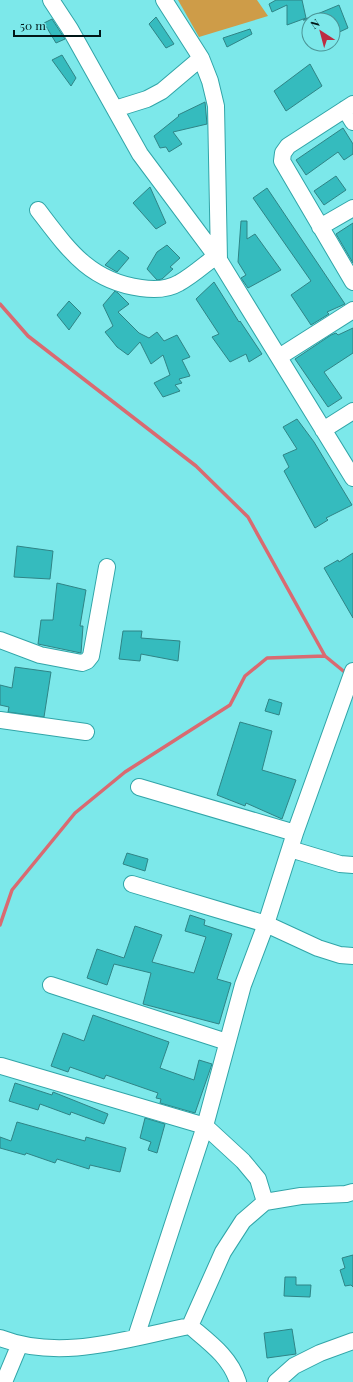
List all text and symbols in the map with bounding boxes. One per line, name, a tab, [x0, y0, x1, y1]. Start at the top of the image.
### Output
scale bar	[14, 12, 100, 38]
north arrow	[301, 12, 341, 52]
text: N	[307, 15, 322, 32]
text: 50 m	[20, 17, 46, 33]

